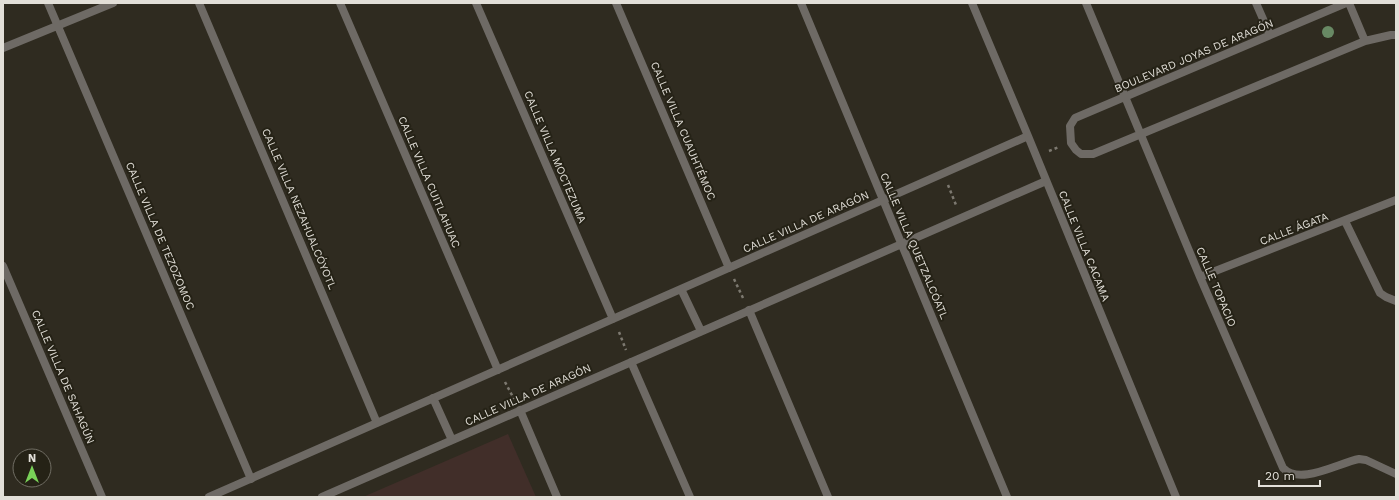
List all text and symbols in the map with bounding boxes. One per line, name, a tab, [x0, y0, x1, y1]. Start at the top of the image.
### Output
street label: BOULEVARD JOYAS DE ARAGÓN	[1112, 16, 1275, 95]
street label: CALLE VILLA CUAUHTÉMOC	[648, 59, 719, 203]
street label: CALLE VILLA MOCTEZUMA	[521, 89, 589, 225]
street label: CALLE VILLA CUITLAHUAC	[395, 114, 463, 250]
street label: CALLE VILLA NEZAHUALCÓYOTL	[259, 126, 340, 292]
street label: CALLE VILLA DE TEZOZOMOC	[123, 160, 197, 312]
street label: CALLE VILLA QUETZALCÓATL	[877, 170, 952, 322]
street label: CALLE VILLA DE ARAGÓN	[741, 187, 871, 256]
street label: CALLE VILLA CACAMA	[1056, 189, 1112, 303]
street label: CALLE ÁGATA	[1257, 209, 1330, 248]
street label: CALLE TOPACIO	[1193, 245, 1239, 329]
street label: CALLE VILLA DE SAHAGÚN	[29, 308, 98, 446]
street label: CALLE VILLA DE ARAGÓN	[463, 360, 593, 429]
north arrow	[12, 448, 52, 488]
text: N	[28, 452, 36, 465]
scale bar	[1259, 462, 1320, 488]
text: 20 m	[1265, 469, 1295, 483]

